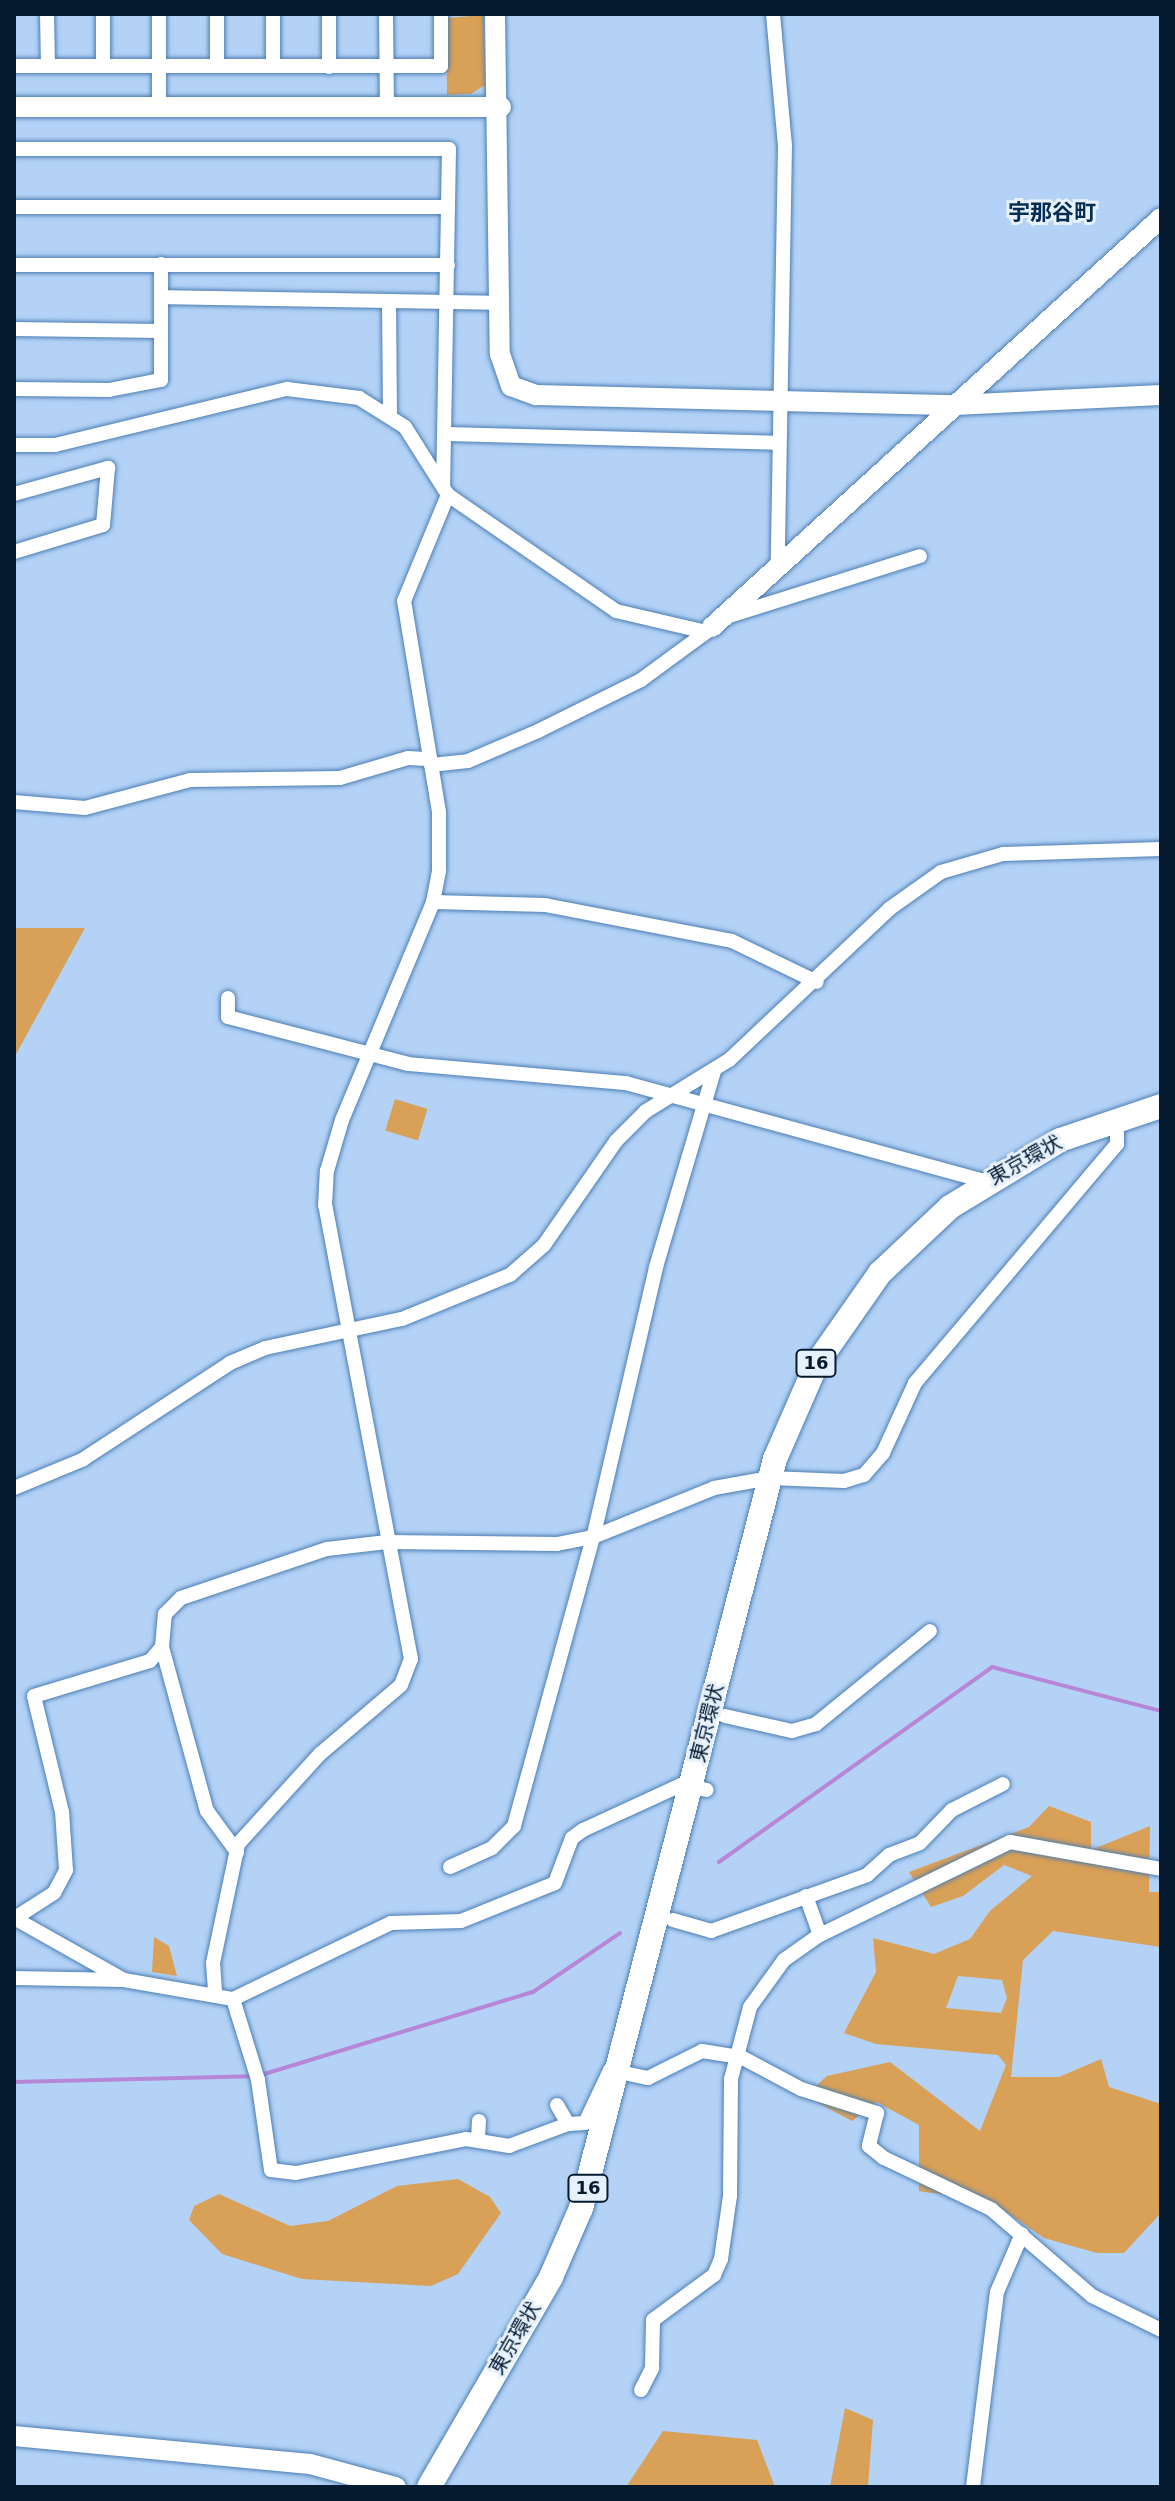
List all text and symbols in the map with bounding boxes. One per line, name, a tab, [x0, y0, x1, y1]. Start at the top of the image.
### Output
district label: 宇那谷町	[1008, 200, 1096, 226]
street label: 東京環状	[984, 1130, 1066, 1190]
road number: 16	[794, 1349, 838, 1377]
street label: 東京環状	[686, 1681, 728, 1765]
road number: 16	[566, 2174, 610, 2202]
street label: 東京環状	[485, 2297, 545, 2379]

